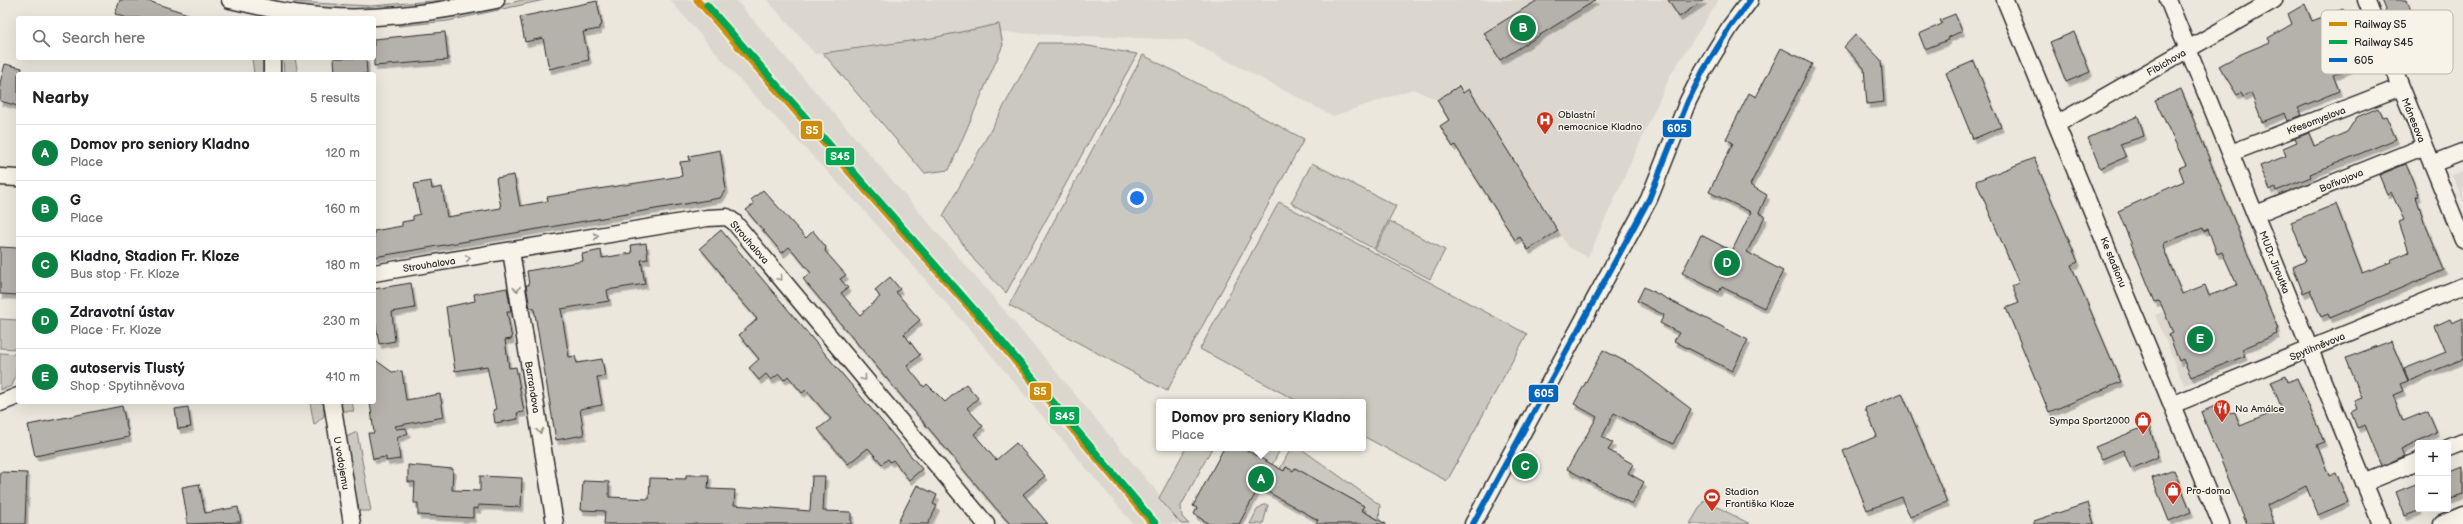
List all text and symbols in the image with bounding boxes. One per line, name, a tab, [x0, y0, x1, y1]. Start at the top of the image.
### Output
legend	[2321, 10, 2453, 74]
pin: B	[1510, 13, 1536, 43]
search box	[16, 16, 376, 60]
text: Railway S5	[2354, 18, 2407, 31]
icon: search	[30, 27, 52, 49]
text: Search here	[62, 29, 145, 48]
text: Railway S45	[2354, 36, 2413, 49]
street label: Fibichova	[2145, 47, 2188, 79]
text: 605	[2354, 54, 2374, 67]
text: Nearby	[32, 88, 89, 108]
text: 5 results	[310, 90, 360, 106]
street label: Mánesova	[2399, 96, 2428, 145]
street label: Křesomyslova	[2285, 104, 2348, 138]
place label: Oblastní nemocnice Kladno	[1558, 109, 1642, 133]
hospital icon: Oblastní nemocnice Kladno	[1535, 110, 1555, 135]
line badge: 605	[1662, 119, 1692, 138]
line badge: S5	[800, 120, 823, 140]
text: 605	[1667, 122, 1688, 135]
text: S5	[805, 124, 819, 137]
text: Domov pro seniory Kladno	[70, 135, 250, 154]
text: A	[41, 145, 49, 161]
text: 120 m	[325, 145, 360, 161]
line badge: S45	[825, 147, 855, 166]
text: S45	[830, 150, 850, 163]
text: Place	[70, 154, 103, 170]
street label: Bořivojova	[2318, 167, 2365, 195]
your location	[1127, 188, 1147, 208]
text: G	[70, 191, 81, 210]
text: B	[40, 201, 50, 217]
text: 160 m	[325, 201, 360, 217]
text: Place	[70, 210, 103, 226]
street label: Strouhalova	[727, 219, 771, 267]
street label: MUDr. Jiroutka	[2256, 229, 2292, 296]
one-way arrow	[593, 233, 599, 241]
street label: Ke stadionu	[2098, 235, 2129, 289]
text: Kladno, Stadion Fr. Kloze	[70, 247, 239, 266]
pin: D	[1714, 248, 1740, 278]
one-way arrow	[465, 254, 471, 263]
street label: Strouhalova	[402, 255, 457, 275]
text: C	[40, 257, 50, 273]
text: 180 m	[325, 257, 360, 273]
text: Bus stop · Fr. Kloze	[70, 266, 180, 282]
one-way arrow	[776, 274, 783, 281]
one-way arrow	[512, 286, 521, 292]
text: Zdravotní ústav	[70, 303, 175, 322]
text: D	[40, 313, 50, 329]
text: 230 m	[323, 313, 360, 329]
text: Place · Fr. Kloze	[70, 322, 161, 338]
pin: E	[2187, 324, 2213, 354]
street label: Spytihněvova	[2288, 330, 2347, 364]
text: autoservis Tlustý	[70, 359, 184, 378]
street label: Barrandova	[522, 360, 542, 414]
text: E	[41, 369, 49, 385]
text: 410 m	[325, 369, 360, 385]
one-way arrow	[859, 373, 866, 381]
text: Shop · Spytihněvova	[70, 378, 185, 394]
line badge: S5	[1029, 382, 1052, 401]
line badge: 605	[1528, 384, 1559, 403]
text: S5	[1033, 385, 1047, 398]
text: 605	[1534, 387, 1555, 400]
restaurant icon: Na Amálce	[2212, 398, 2232, 423]
popup	[1156, 399, 1366, 451]
place label: Na Amálce	[2235, 403, 2284, 415]
line badge: S45	[1049, 406, 1080, 425]
text: Domov pro seniory Kladno	[1171, 408, 1351, 427]
text: S45	[1055, 410, 1075, 423]
shop icon: Sympa Sport2000	[2133, 410, 2153, 435]
place label: Sympa Sport2000	[2049, 415, 2130, 427]
text: Place	[1171, 427, 1204, 443]
one-way arrow	[535, 428, 544, 434]
street label: U vodojemu	[330, 436, 352, 491]
map controls	[2415, 440, 2451, 512]
button: +	[2415, 440, 2451, 476]
pin: C	[1512, 451, 1538, 481]
pin: A	[1248, 464, 1274, 494]
button: −	[2415, 476, 2451, 512]
shop icon: Pro-doma	[2163, 480, 2183, 505]
place label: Pro-doma	[2186, 485, 2231, 497]
place label: Stadion Františka Kloze	[1725, 486, 1795, 510]
sports icon: Stadion Františka Kloze	[1702, 487, 1722, 512]

